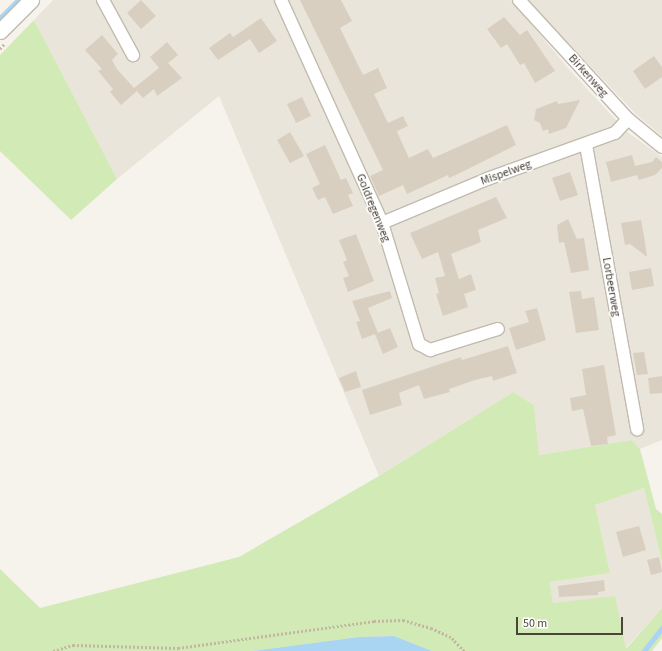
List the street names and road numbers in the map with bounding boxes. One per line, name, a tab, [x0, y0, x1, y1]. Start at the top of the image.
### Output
street label: Birkenweg	[565, 52, 611, 100]
street label: Mispelweg	[479, 157, 533, 189]
street label: Goldregenweg	[353, 172, 393, 244]
street label: Lorbeerweg	[599, 256, 623, 318]

